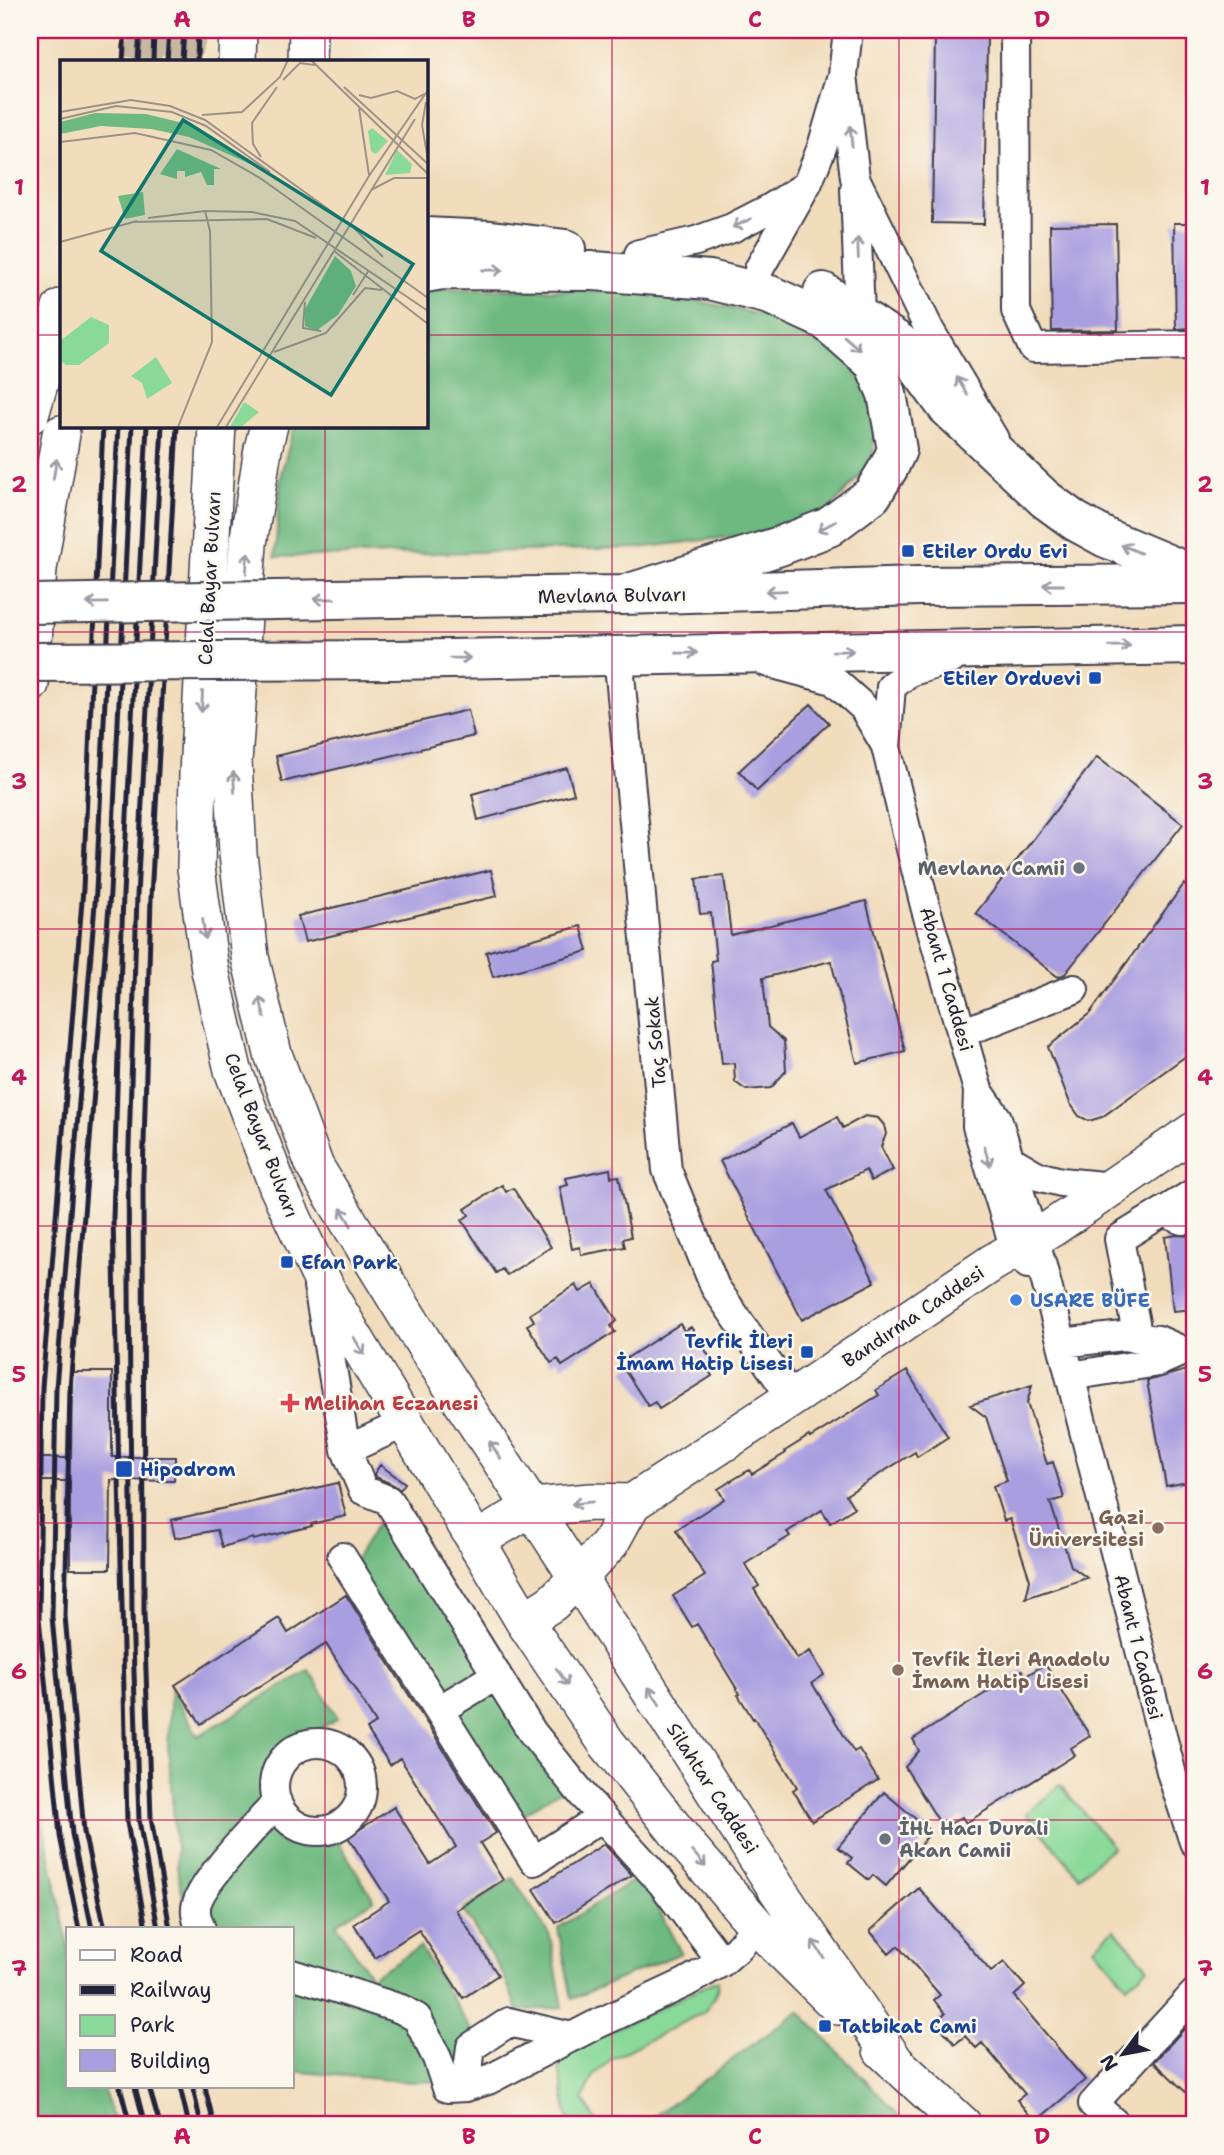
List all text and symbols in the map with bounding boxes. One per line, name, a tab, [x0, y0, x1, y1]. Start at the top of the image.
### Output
text: A	[173, 4, 191, 34]
text: B	[462, 4, 476, 34]
text: C	[748, 4, 762, 34]
text: D	[1034, 4, 1050, 34]
inset map	[60, 60, 427, 427]
one-way arrow	[844, 125, 857, 148]
text: 1	[14, 172, 24, 202]
text: 1	[1200, 172, 1210, 202]
one-way arrow	[732, 216, 753, 230]
one-way arrow	[851, 236, 864, 259]
one-way arrow	[482, 264, 505, 277]
one-way arrow	[842, 335, 860, 351]
one-way arrow	[955, 377, 969, 397]
one-way arrow	[49, 458, 62, 481]
text: 2	[11, 469, 27, 499]
text: 2	[1197, 469, 1213, 499]
street label: Celal Bayar Bulvarı	[192, 490, 227, 666]
one-way arrow	[817, 520, 838, 534]
place label: Etiler Ordu Evi	[922, 539, 1068, 564]
one-way arrow	[1121, 541, 1143, 554]
marker: Etiler Ordu Evi	[900, 543, 916, 559]
one-way arrow	[241, 552, 254, 575]
one-way arrow	[1041, 578, 1064, 592]
street label: Mevlana Bulvarı	[537, 582, 687, 609]
one-way arrow	[765, 584, 788, 597]
one-way arrow	[313, 592, 336, 606]
one-way arrow	[85, 596, 108, 610]
one-way arrow	[1108, 639, 1131, 653]
one-way arrow	[831, 644, 854, 658]
one-way arrow	[676, 647, 699, 660]
one-way arrow	[448, 652, 471, 665]
place label: Etiler Orduevi	[943, 666, 1081, 691]
marker: Etiler Orduevi	[1087, 670, 1103, 686]
one-way arrow	[195, 690, 208, 713]
text: 3	[11, 766, 27, 796]
text: 3	[1197, 766, 1213, 796]
one-way arrow	[227, 771, 240, 794]
place label: Mevlana Camii	[918, 856, 1065, 881]
marker: Mevlana Camii	[1071, 860, 1087, 876]
street label: Abant 1 Caddesi	[914, 904, 979, 1054]
one-way arrow	[198, 917, 211, 940]
street label: Taç Sokak	[639, 995, 672, 1089]
one-way arrow	[255, 996, 268, 1019]
street label: Celal Bayar Bulvarı	[219, 1049, 304, 1221]
text: 4	[11, 1062, 27, 1092]
text: 4	[1197, 1062, 1213, 1092]
one-way arrow	[981, 1145, 994, 1167]
one-way arrow	[338, 1208, 352, 1228]
place label: Efan Park	[301, 1250, 398, 1275]
marker: Efan Park	[279, 1254, 295, 1270]
street label: Bandırma Caddesi	[837, 1260, 989, 1373]
place label: USARE BÜFE	[1030, 1288, 1150, 1313]
marker: USARE BÜFE	[1008, 1292, 1024, 1308]
place label: Tevfik İleri İmam Hatip Lisesi	[616, 1329, 793, 1376]
one-way arrow	[352, 1335, 366, 1355]
marker: Tevfik İleri İmam Hatip Lisesi	[799, 1344, 815, 1360]
text: 5	[12, 1359, 26, 1389]
text: 5	[1198, 1359, 1212, 1389]
place label: Melihan Eczanesi	[304, 1391, 479, 1416]
marker: Melihan Eczanesi	[282, 1395, 298, 1411]
one-way arrow	[487, 1441, 501, 1461]
place label: Hipodrom	[140, 1457, 236, 1482]
marker: Hipodrom	[114, 1459, 134, 1479]
one-way arrow	[571, 1497, 594, 1510]
place label: Gazi Üniversitesi	[1029, 1505, 1144, 1552]
marker: Gazi Üniversitesi	[1150, 1520, 1166, 1536]
street label: Abant 1 Caddesi	[1108, 1572, 1169, 1722]
place label: Tevfik İleri Anadolu İmam Hatip Lisesi	[912, 1647, 1110, 1694]
text: 6	[11, 1656, 27, 1686]
text: 6	[1197, 1656, 1213, 1686]
marker: Tevfik İleri Anadolu İmam Hatip Lisesi	[890, 1662, 906, 1678]
one-way arrow	[555, 1667, 569, 1686]
one-way arrow	[646, 1687, 660, 1707]
street label: Silahtar Caddesi	[661, 1718, 764, 1859]
place label: İHL Hacı Durali Akan Camii	[899, 1816, 1049, 1863]
marker: İHL Hacı Durali Akan Camii	[877, 1831, 893, 1847]
one-way arrow	[691, 1849, 707, 1867]
legend	[66, 1927, 294, 2088]
one-way arrow	[811, 1939, 825, 1959]
text: Road	[130, 1941, 183, 1969]
text: 7	[11, 1953, 27, 1983]
text: 7	[1197, 1953, 1213, 1983]
text: Railway	[130, 1976, 212, 2004]
text: Park	[130, 2011, 175, 2039]
place label: Tatbikat Cami	[839, 2014, 977, 2039]
marker: Tatbikat Cami	[817, 2018, 833, 2034]
north arrow	[1088, 2018, 1158, 2088]
text: Building	[130, 2047, 210, 2075]
text: N	[1094, 2050, 1124, 2076]
text: A	[173, 2121, 191, 2151]
text: B	[462, 2121, 476, 2151]
text: C	[748, 2121, 762, 2151]
text: D	[1034, 2121, 1050, 2151]

